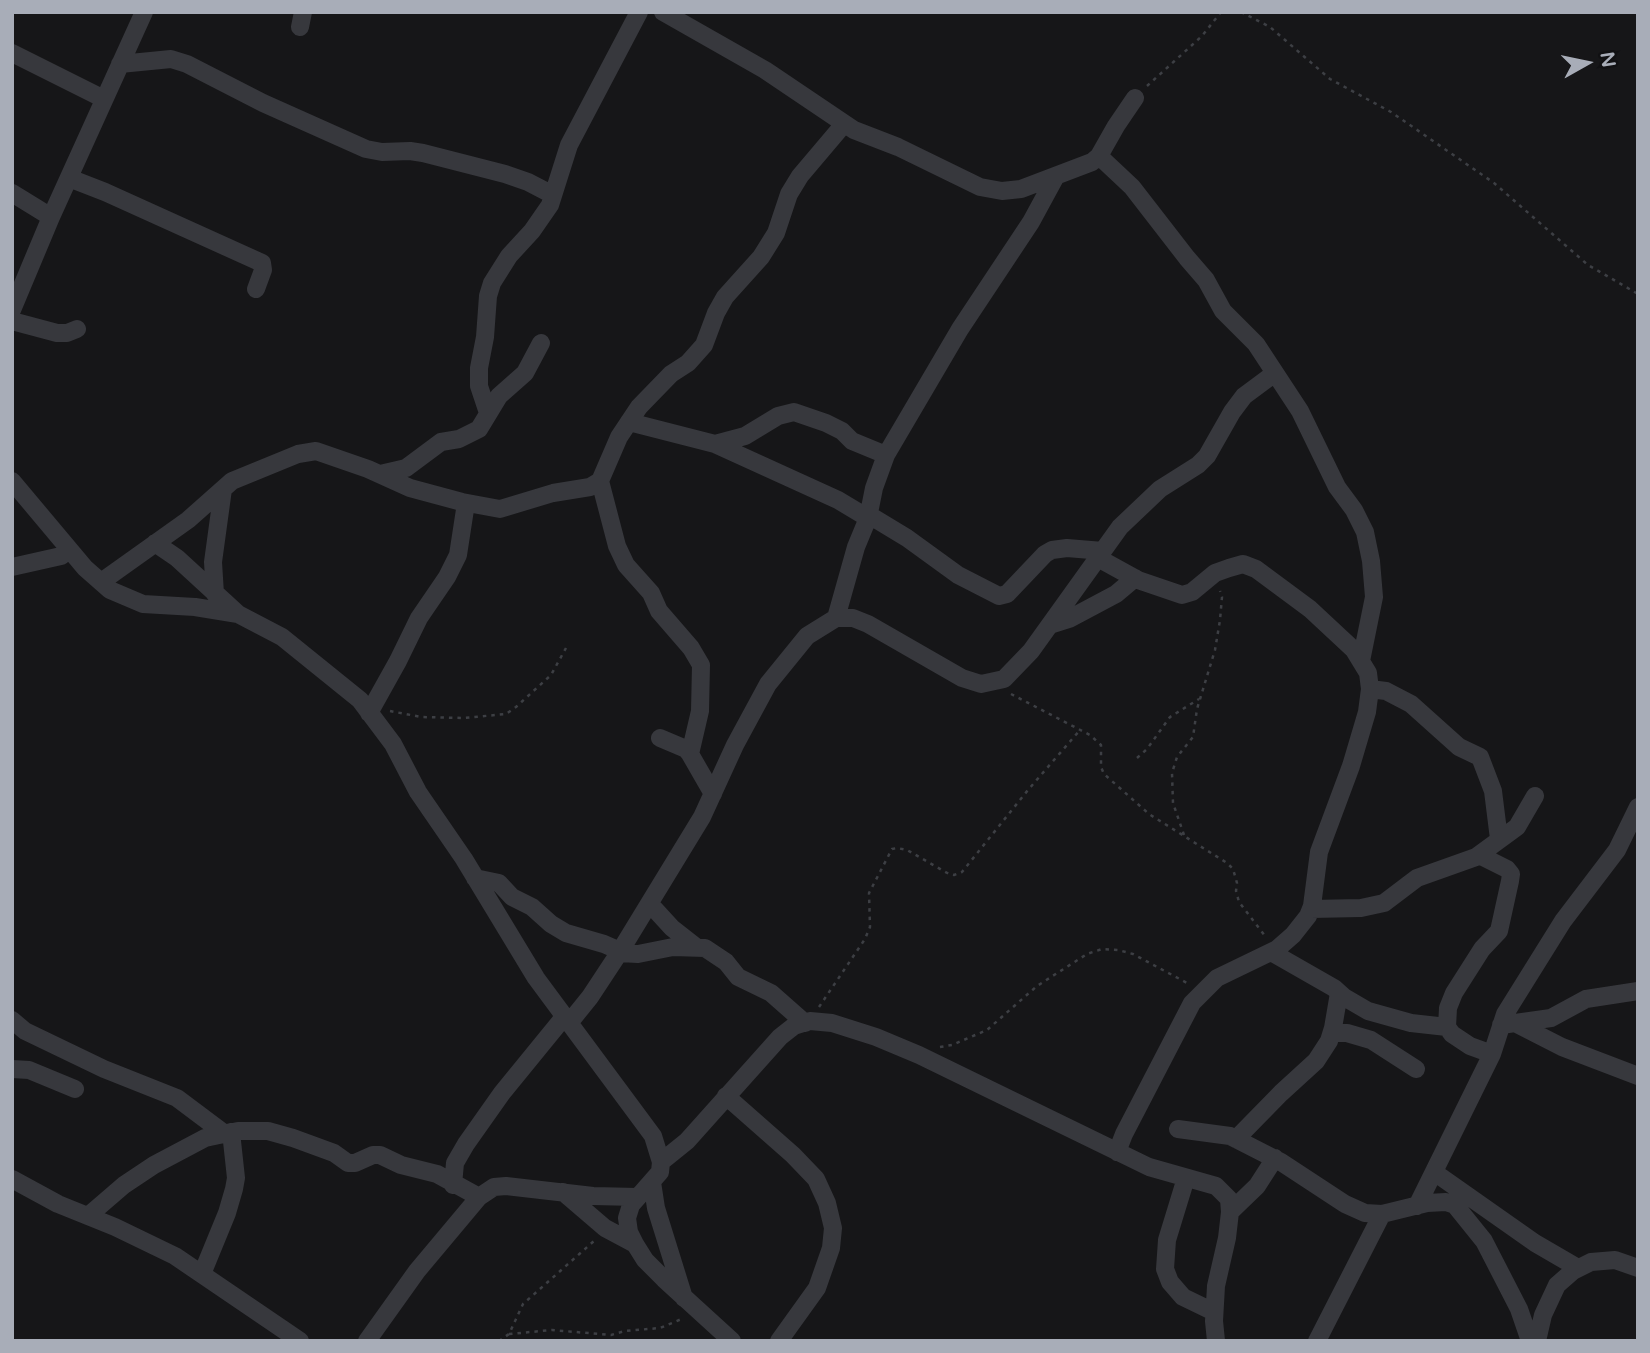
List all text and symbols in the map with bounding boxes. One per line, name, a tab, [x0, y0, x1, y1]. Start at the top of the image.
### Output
north arrow	[1552, 28, 1622, 98]
text: N	[1596, 50, 1620, 69]

